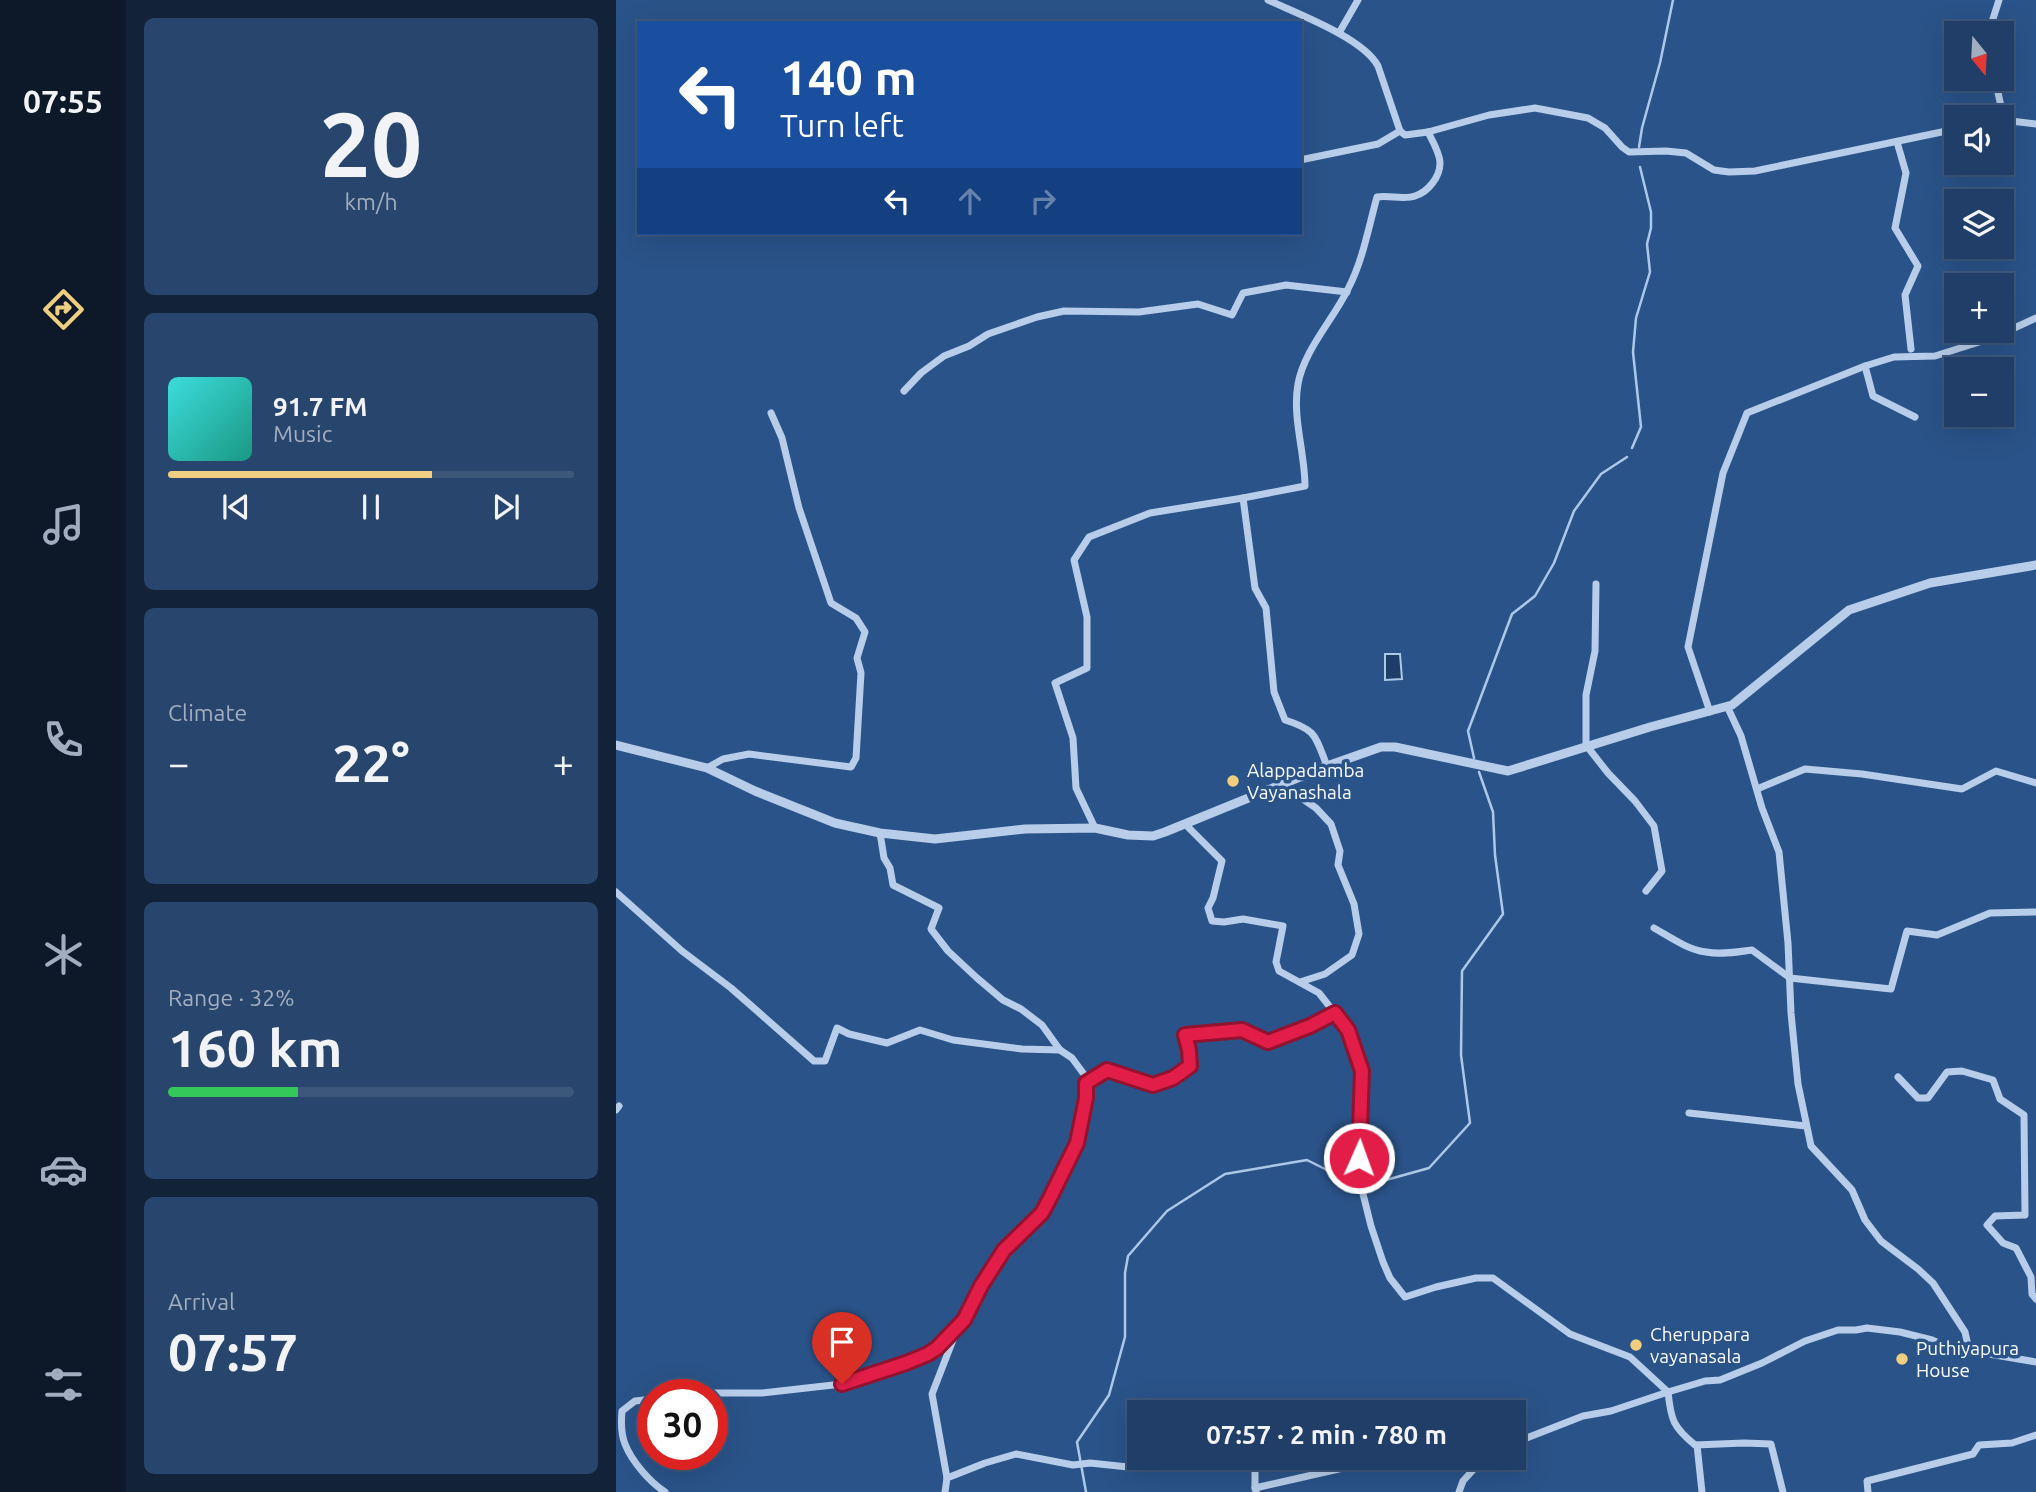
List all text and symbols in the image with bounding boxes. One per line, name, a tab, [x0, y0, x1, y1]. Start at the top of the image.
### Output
north arrow	[1944, 21, 2014, 91]
map controls	[1944, 21, 2014, 427]
icon: left	[665, 49, 756, 140]
text: 140 m	[780, 49, 917, 104]
text: 07:55	[23, 83, 103, 119]
text: 20	[320, 92, 422, 194]
button: sound	[1944, 105, 2014, 175]
text: Turn left	[780, 107, 904, 143]
icon: left	[878, 182, 916, 220]
icon: ahead	[951, 182, 989, 220]
icon: right	[1024, 182, 1062, 220]
text: km/h	[344, 189, 398, 214]
button: layers	[1944, 189, 2014, 259]
button: +	[1944, 273, 2014, 343]
icon: directions	[39, 285, 88, 334]
button: −	[1944, 357, 2014, 427]
text: 91.7 FM	[273, 392, 367, 421]
text: Music	[273, 421, 332, 446]
icon: previous	[217, 488, 255, 526]
icon: pause	[352, 488, 390, 526]
icon: next	[487, 488, 525, 526]
icon: music	[39, 500, 88, 549]
text: Climate	[168, 700, 247, 725]
icon: phone	[39, 715, 88, 764]
text: 22°	[332, 734, 410, 792]
text: −	[168, 742, 189, 784]
text: +	[553, 742, 574, 784]
place label: Alappadamba Vayanashala	[1247, 759, 1364, 803]
marker: Alappadamba Vayanashala	[1225, 773, 1241, 789]
icon: climate	[39, 930, 88, 979]
text: Range · 32%	[168, 985, 295, 1010]
text: 160 km	[168, 1019, 342, 1077]
position arrow	[1322, 1121, 1396, 1195]
icon: car	[39, 1145, 88, 1194]
text: Arrival	[168, 1289, 235, 1314]
pin	[812, 1312, 872, 1384]
text: 07:57	[168, 1323, 298, 1381]
icon: arrive	[823, 1323, 861, 1361]
place label: Cheruppara vayanasala	[1650, 1323, 1750, 1367]
marker: Cheruppara vayanasala	[1628, 1337, 1644, 1353]
place label: Puthiyapura House	[1916, 1337, 2019, 1381]
marker: Puthiyapura House	[1894, 1351, 1910, 1367]
icon: filters	[39, 1360, 88, 1409]
speed limit sign: 30	[637, 1379, 728, 1470]
text: 07:57 · 2 min · 780 m	[1206, 1420, 1447, 1449]

